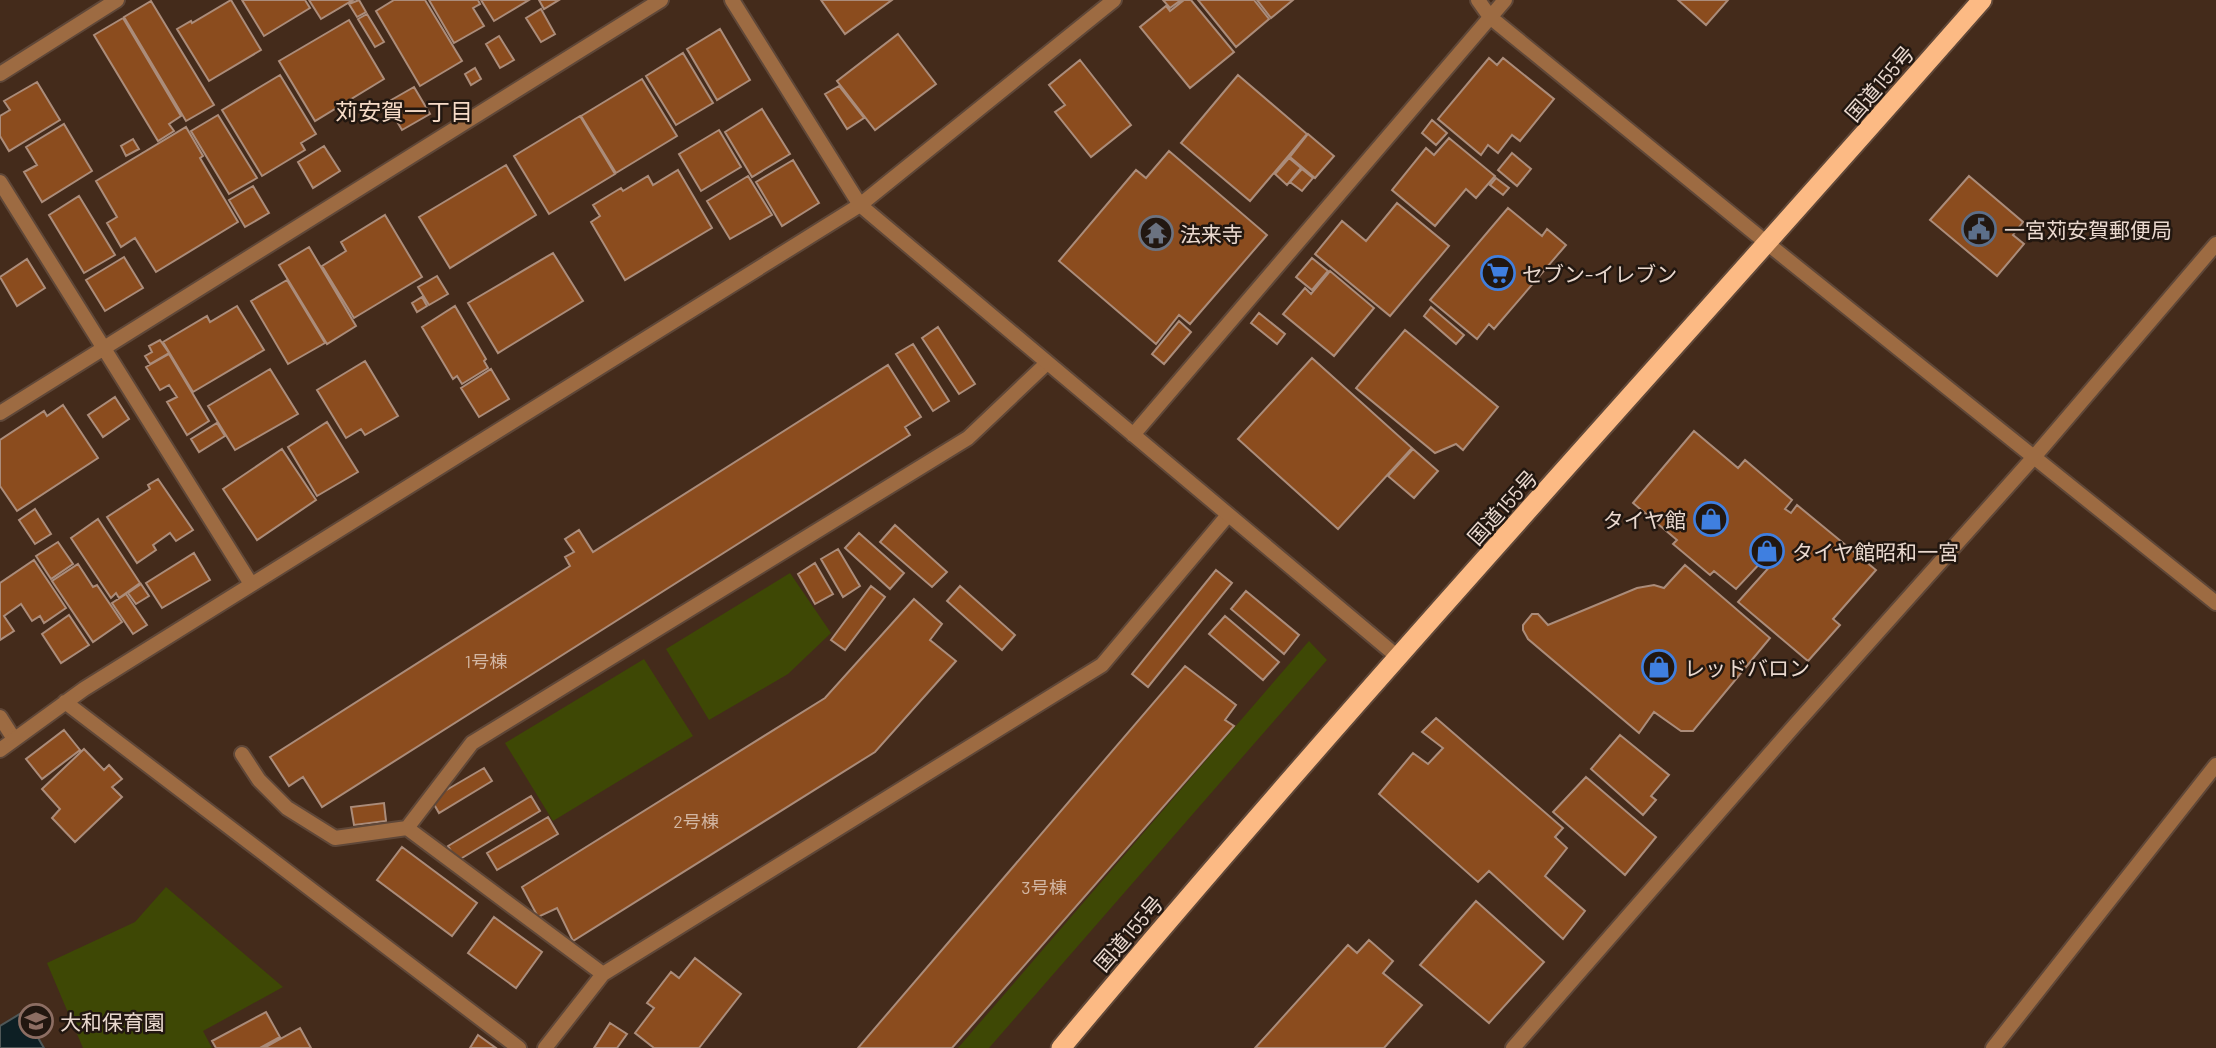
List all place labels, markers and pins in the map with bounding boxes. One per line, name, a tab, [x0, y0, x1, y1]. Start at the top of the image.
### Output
public building icon: 一宮苅安賀郵便局	[1960, 210, 1998, 248]
temple icon: 法来寺	[1137, 214, 1175, 252]
place label: 一宮苅安賀郵便局	[2004, 217, 2172, 242]
place label: 法来寺	[1180, 221, 1243, 246]
supermarket icon: セブン-イレブン	[1479, 254, 1517, 292]
place label: セブン-イレブン	[1522, 261, 1677, 286]
shop icon: タイヤ館	[1692, 500, 1730, 538]
place label: タイヤ館	[1603, 507, 1686, 532]
shop icon: タイヤ館昭和一宮	[1748, 532, 1786, 570]
place label: タイヤ館昭和一宮	[1792, 539, 1959, 564]
shop icon: レッドバロン	[1640, 648, 1678, 686]
place label: レッドバロン	[1684, 655, 1810, 680]
school or university icon: 大和保育園	[17, 1002, 55, 1040]
place label: 大和保育園	[60, 1009, 165, 1034]

